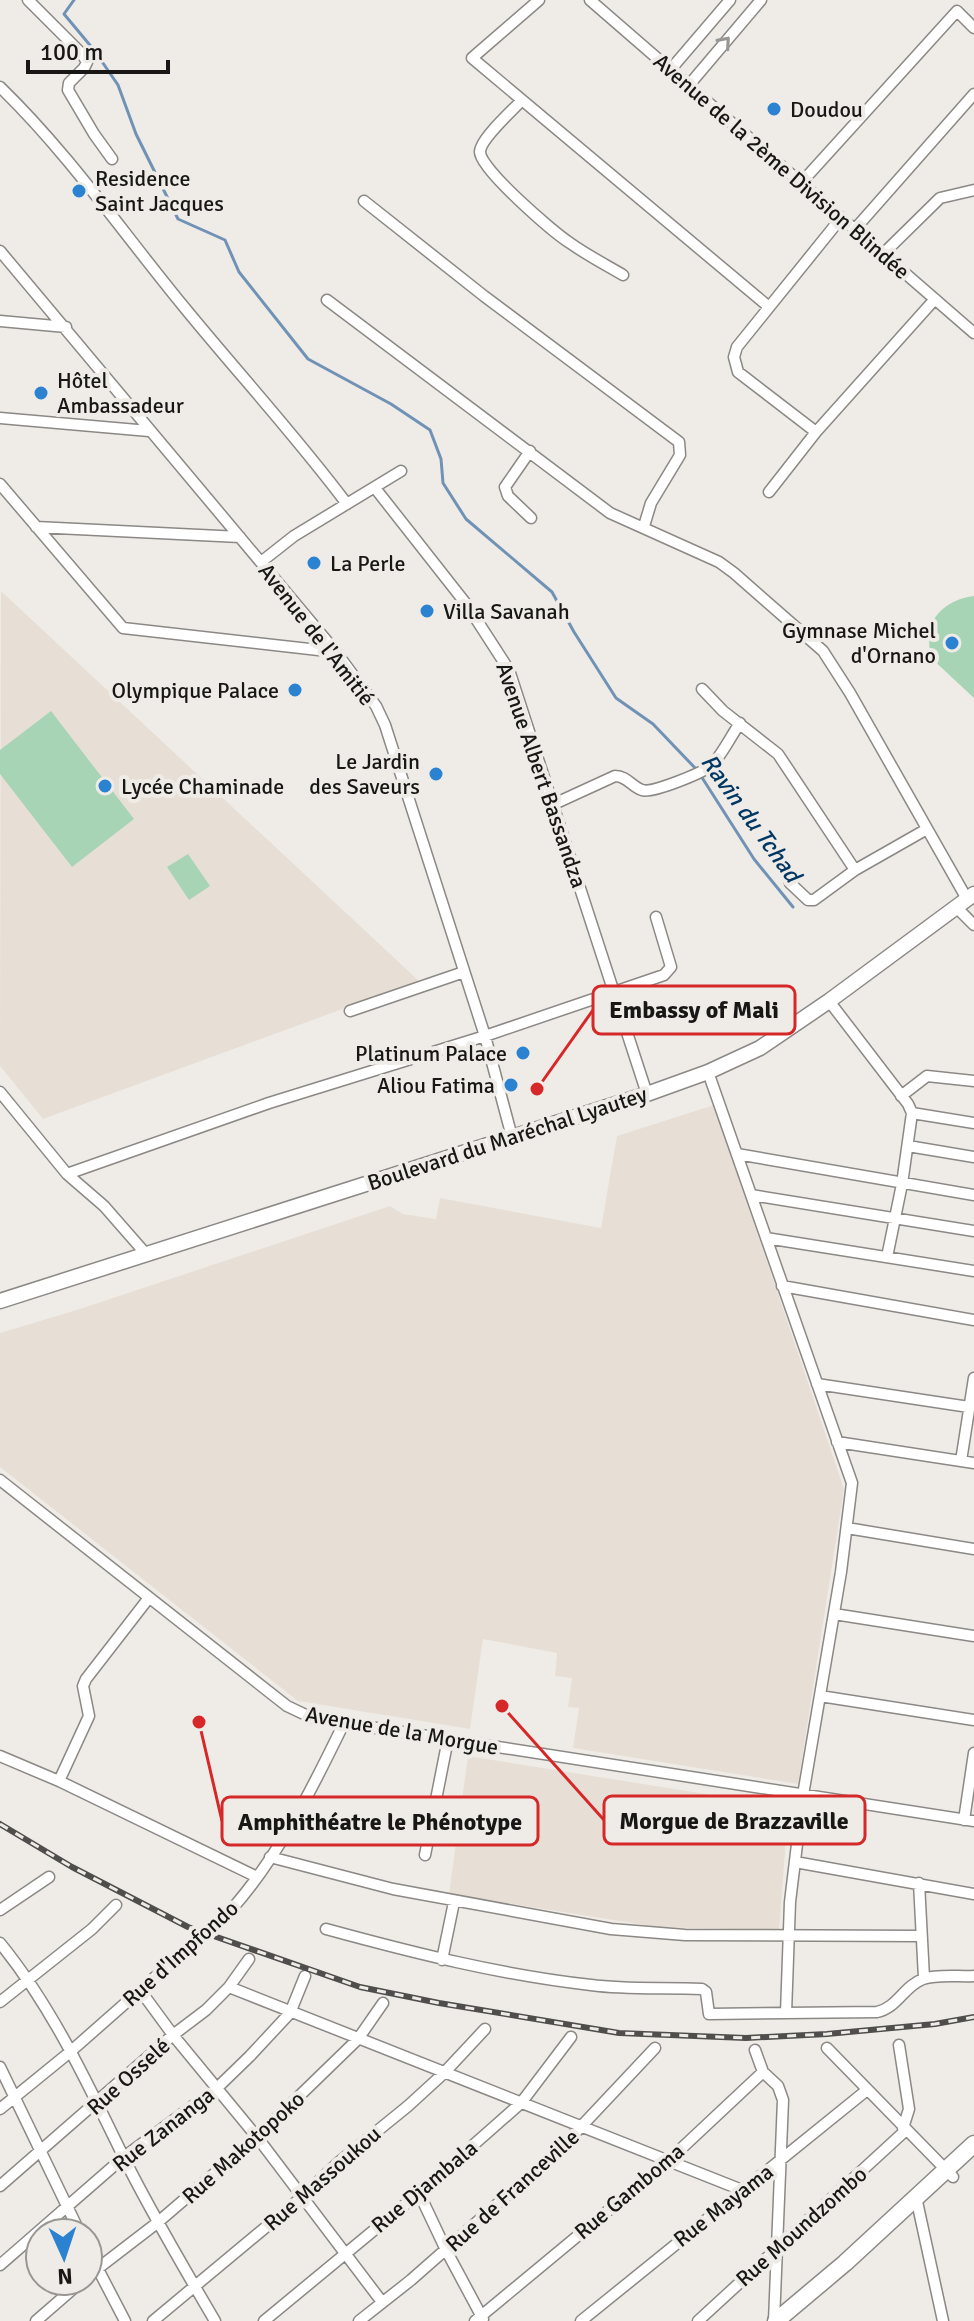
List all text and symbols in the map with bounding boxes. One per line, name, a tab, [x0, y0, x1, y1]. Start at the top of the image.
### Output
scale bar	[28, 24, 168, 74]
text: 100 m	[40, 37, 103, 67]
one-way arrow	[715, 37, 730, 52]
street label: Avenue de la 2ème Division Blindée	[648, 48, 915, 285]
place label: Doudou	[790, 96, 863, 123]
marker: Doudou	[765, 100, 783, 118]
place label: Residence Saint Jacques	[95, 165, 224, 217]
marker: Residence Saint Jacques	[70, 182, 88, 200]
place label: Hôtel Ambassadeur	[57, 367, 184, 419]
marker: Hôtel Ambassadeur	[32, 384, 50, 402]
place label: La Perle	[330, 550, 406, 577]
marker: La Perle	[305, 554, 323, 572]
street label: Avenue de l'Amitié	[253, 558, 381, 711]
place label: Villa Savanah	[443, 598, 570, 625]
marker: Villa Savanah	[418, 602, 436, 620]
place label: Gymnase Michel d'Ornano	[782, 617, 936, 669]
marker: Gymnase Michel d'Ornano	[943, 634, 961, 652]
street label: Avenue Albert Bassandza	[490, 659, 593, 891]
place label: Olympique Palace	[111, 677, 279, 704]
marker: Olympique Palace	[286, 681, 304, 699]
place label: Le Jardin des Saveurs	[309, 748, 420, 800]
water label: Ravin du Tchad	[694, 748, 810, 891]
marker: Le Jardin des Saveurs	[427, 765, 445, 783]
place label: Lycée Chaminade	[121, 773, 284, 800]
marker: Lycée Chaminade	[96, 777, 114, 795]
callout: Embassy of Mali	[593, 986, 795, 1034]
text: Embassy of Mali	[609, 995, 779, 1025]
place label: Platinum Palace	[355, 1040, 507, 1067]
marker: Platinum Palace	[514, 1044, 532, 1062]
place label: Aliou Fatima	[377, 1072, 495, 1099]
marker: Aliou Fatima	[502, 1076, 520, 1094]
street label: Boulevard du Maréchal Lyautey	[364, 1080, 651, 1196]
street label: Avenue de la Morgue	[303, 1700, 500, 1761]
callout: Morgue de Brazzaville	[604, 1796, 865, 1844]
callout: Amphithéatre le Phénotype	[222, 1797, 538, 1845]
text: Morgue de Brazzaville	[619, 1806, 849, 1836]
text: Amphithéatre le Phénotype	[238, 1807, 522, 1837]
street label: Rue d'Impfondo	[117, 1894, 244, 2012]
street label: Rue Osselé	[81, 2032, 175, 2121]
street label: Rue Zananga	[107, 2081, 220, 2177]
street label: Rue Makotopoko	[177, 2085, 310, 2209]
street label: Rue Massoukou	[258, 2120, 386, 2237]
street label: Rue de Franceville	[440, 2123, 585, 2257]
street label: Rue Djambala	[366, 2134, 483, 2239]
street label: Rue Gamboma	[569, 2138, 690, 2245]
street label: Rue Mayama	[668, 2158, 779, 2253]
street label: Rue Moundzombo	[730, 2160, 872, 2292]
north arrow	[24, 2217, 104, 2297]
text: N	[57, 2263, 73, 2290]

